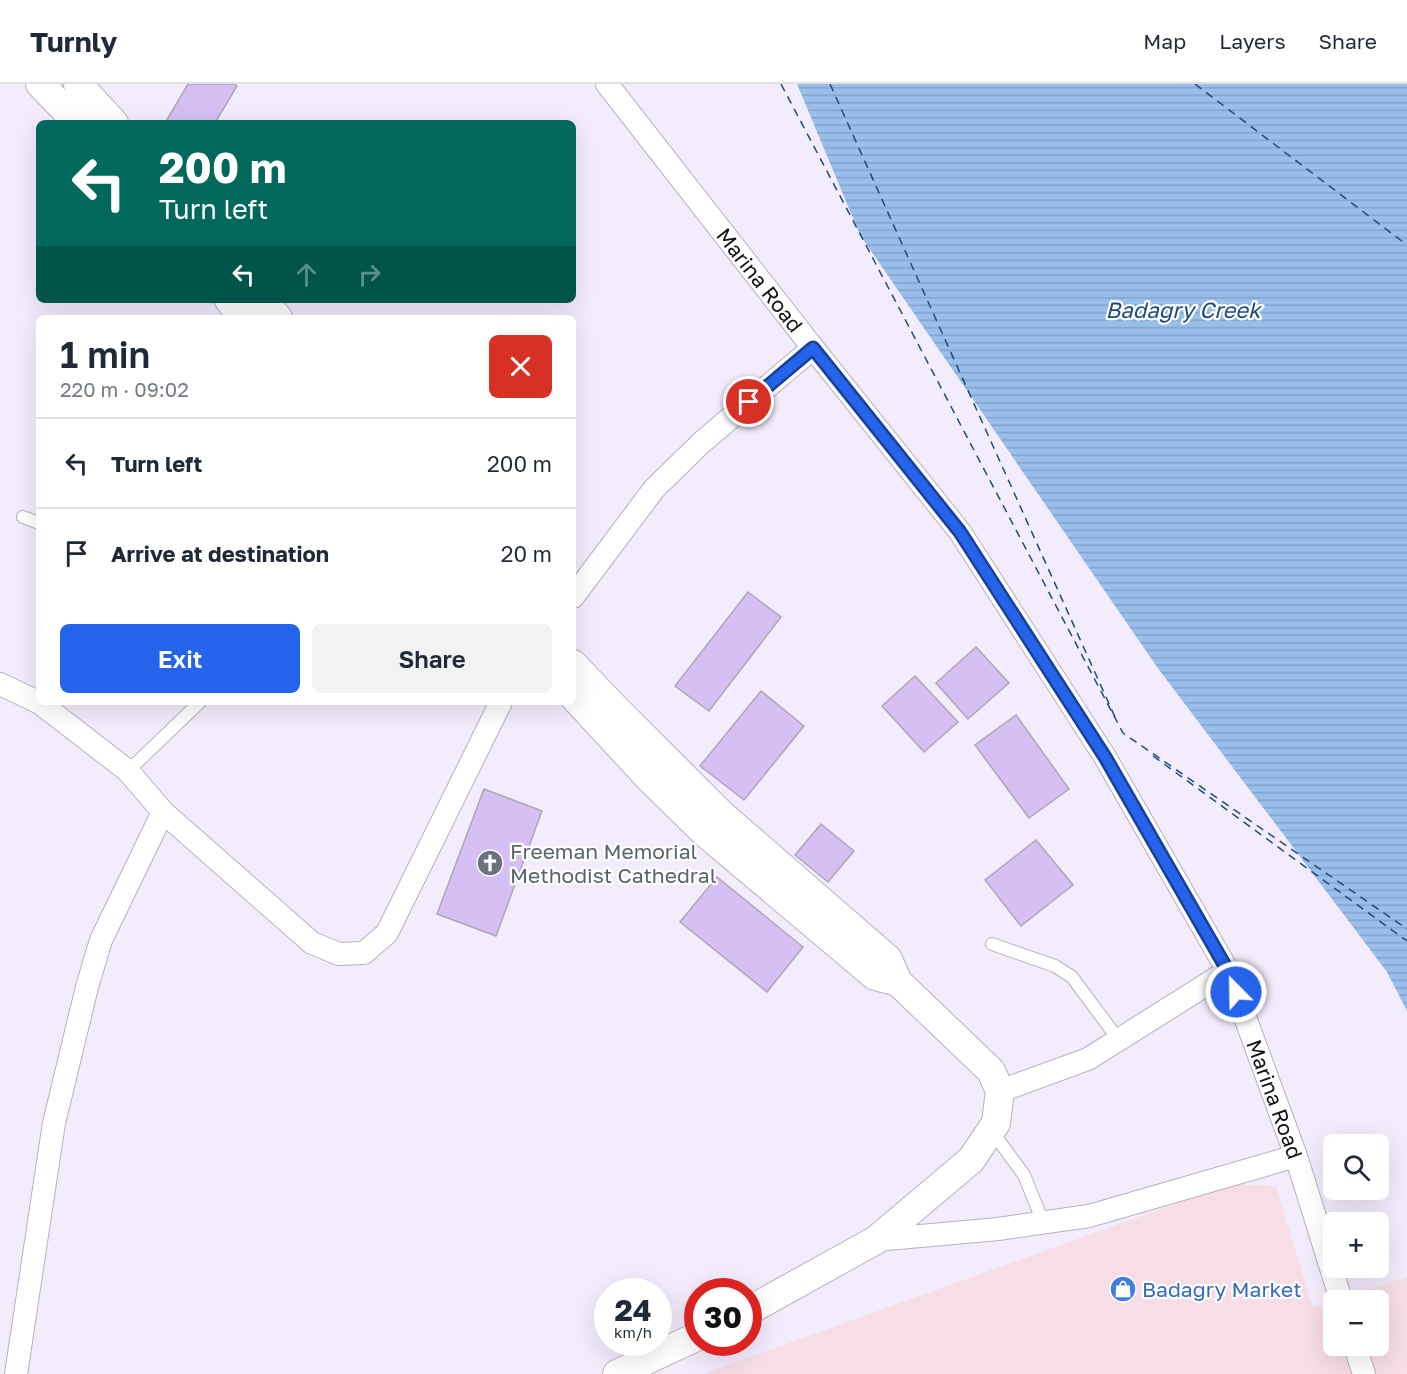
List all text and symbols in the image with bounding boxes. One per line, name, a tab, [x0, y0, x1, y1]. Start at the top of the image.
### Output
text: Turnly	[30, 25, 117, 58]
text: Map	[1143, 28, 1186, 54]
text: Layers	[1219, 28, 1286, 54]
text: Share	[1319, 28, 1377, 54]
text: 200 m	[159, 142, 286, 192]
icon: left	[60, 144, 138, 222]
text: Turn left	[159, 193, 268, 225]
street label: Marina Road	[711, 223, 809, 337]
icon: left	[227, 258, 260, 291]
icon: ahead	[290, 258, 323, 291]
icon: right	[353, 258, 386, 291]
water label: Badagry Creek	[1106, 296, 1263, 323]
text: 1 min	[60, 333, 150, 376]
button: close	[489, 335, 552, 398]
pin	[723, 376, 774, 427]
text: 220 m · 09:02	[60, 377, 189, 401]
icon: arrive	[732, 385, 765, 418]
icon: left	[60, 447, 93, 480]
text: Turn left	[111, 450, 202, 477]
text: 200 m	[487, 450, 552, 477]
icon: arrive	[60, 537, 93, 570]
text: Arrive at destination	[111, 540, 329, 567]
text: 20 m	[501, 540, 552, 567]
button: Exit	[60, 624, 300, 693]
button: Share	[312, 624, 552, 693]
place label: Freeman Memorial Methodist Cathedral	[510, 838, 716, 888]
church icon: Freeman Memorial Methodist Cathedral	[475, 848, 505, 878]
position arrow	[1204, 960, 1268, 1024]
street label: Marina Road	[1241, 1036, 1309, 1162]
map controls	[1323, 1134, 1389, 1356]
button: search	[1323, 1134, 1389, 1200]
button: +	[1323, 1212, 1389, 1278]
shop icon: Badagry Market	[1108, 1274, 1138, 1304]
place label: Badagry Market	[1142, 1276, 1302, 1302]
speed limit sign: 30	[684, 1278, 762, 1356]
button: −	[1323, 1290, 1389, 1356]
text: 24	[614, 1292, 652, 1328]
text: km/h	[614, 1323, 652, 1341]

